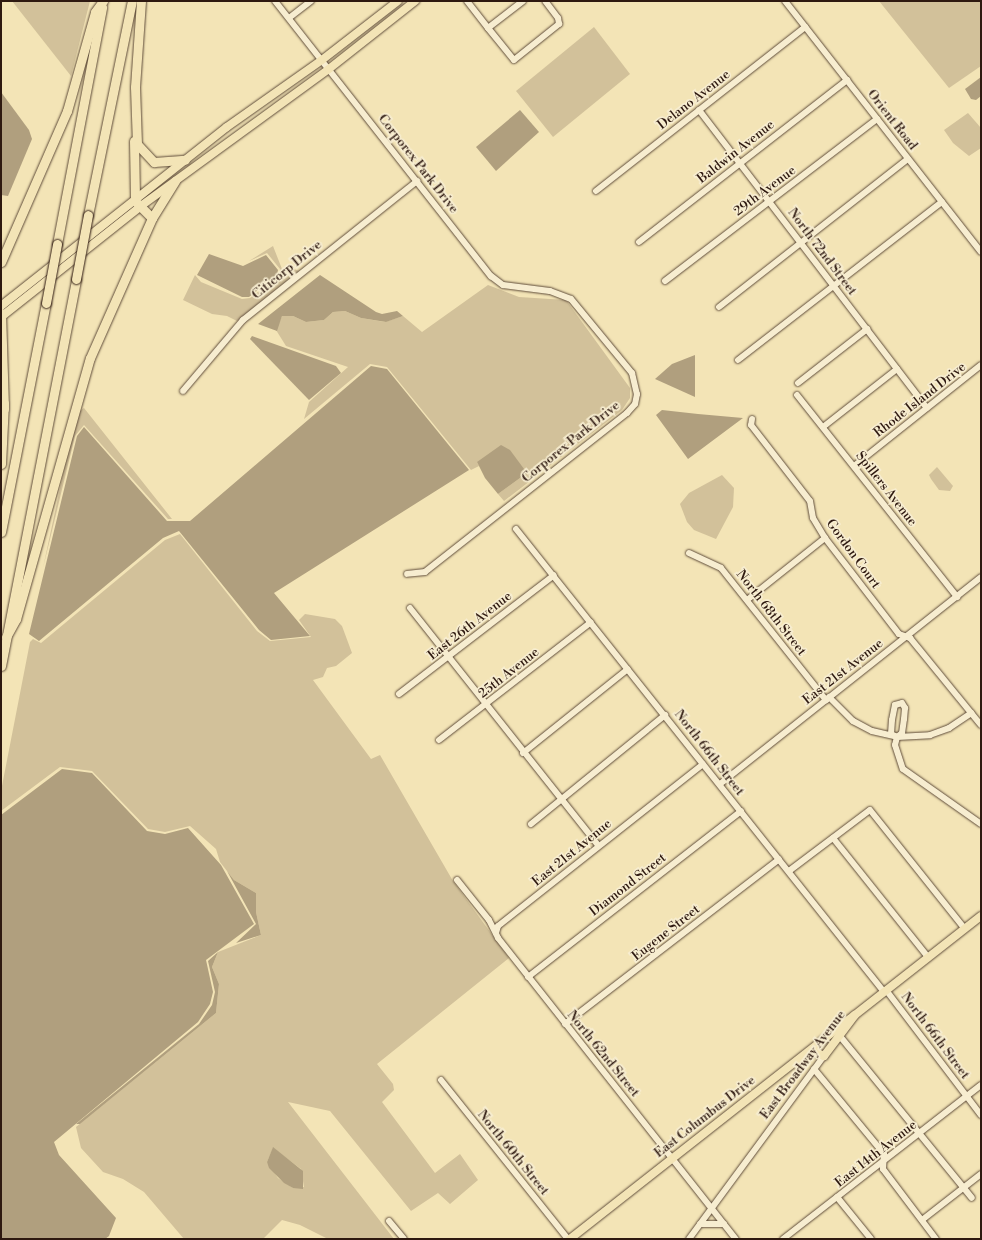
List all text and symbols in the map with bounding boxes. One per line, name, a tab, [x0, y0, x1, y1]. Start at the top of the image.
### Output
street label: Delano Avenue	[655, 67, 733, 133]
street label: Orient Road	[864, 87, 920, 153]
street label: Corporex Park Drive	[375, 111, 461, 217]
street label: Baldwin Avenue	[694, 117, 778, 187]
street label: 29th Avenue	[731, 163, 799, 219]
street label: North 72nd Street	[784, 205, 860, 299]
street label: Citicorp Drive	[249, 237, 325, 303]
street label: Rhode Island Drive	[871, 359, 969, 441]
street label: Corporex Park Drive	[519, 398, 623, 486]
street label: Spillers Avenue	[852, 449, 920, 529]
street label: Gordon Court	[823, 516, 883, 592]
street label: North 68th Street	[733, 567, 809, 659]
street label: East 26th Avenue	[425, 588, 515, 664]
street label: East 21st Avenue	[800, 636, 886, 708]
street label: 25th Avenue	[476, 645, 542, 701]
street label: North 66th Street	[671, 707, 747, 799]
street label: East 21st Avenue	[529, 816, 615, 890]
street label: Diamond Street	[587, 850, 669, 920]
street label: Eugene Street	[629, 902, 703, 964]
street label: North 66th Street	[897, 990, 973, 1082]
street label: North 62nd Street	[563, 1008, 643, 1100]
street label: East Broadway Avenue	[757, 1008, 849, 1122]
street label: East Columbus Drive	[651, 1073, 759, 1161]
street label: North 60th Street	[474, 1107, 552, 1199]
street label: East 14th Avenue	[832, 1117, 920, 1191]

